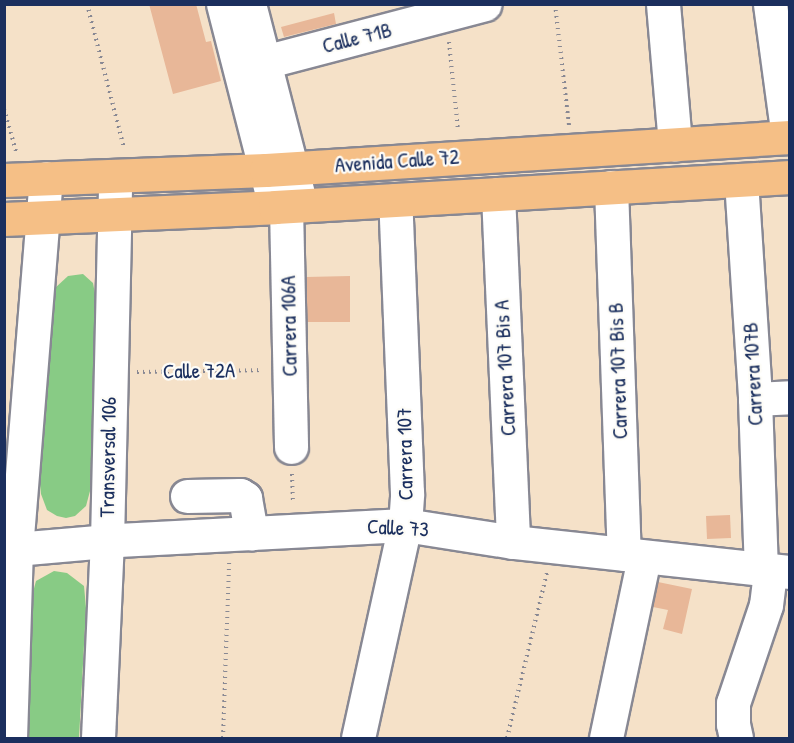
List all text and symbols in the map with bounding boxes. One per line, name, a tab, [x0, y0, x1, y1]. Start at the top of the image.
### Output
street label: Calle 71B	[320, 17, 394, 59]
street label: Avenida Calle 72	[334, 144, 460, 178]
street label: Carrera 106A	[276, 275, 302, 377]
street label: Carrera 107 Bis A	[489, 299, 521, 437]
street label: Carrera 107 Bis B	[603, 302, 633, 440]
street label: Carrera 107B	[738, 322, 768, 426]
street label: Calle 72A	[163, 358, 235, 384]
street label: Transversal 106	[94, 396, 122, 518]
street label: Carrera 107	[392, 407, 418, 501]
street label: Calle 73	[366, 514, 430, 542]

